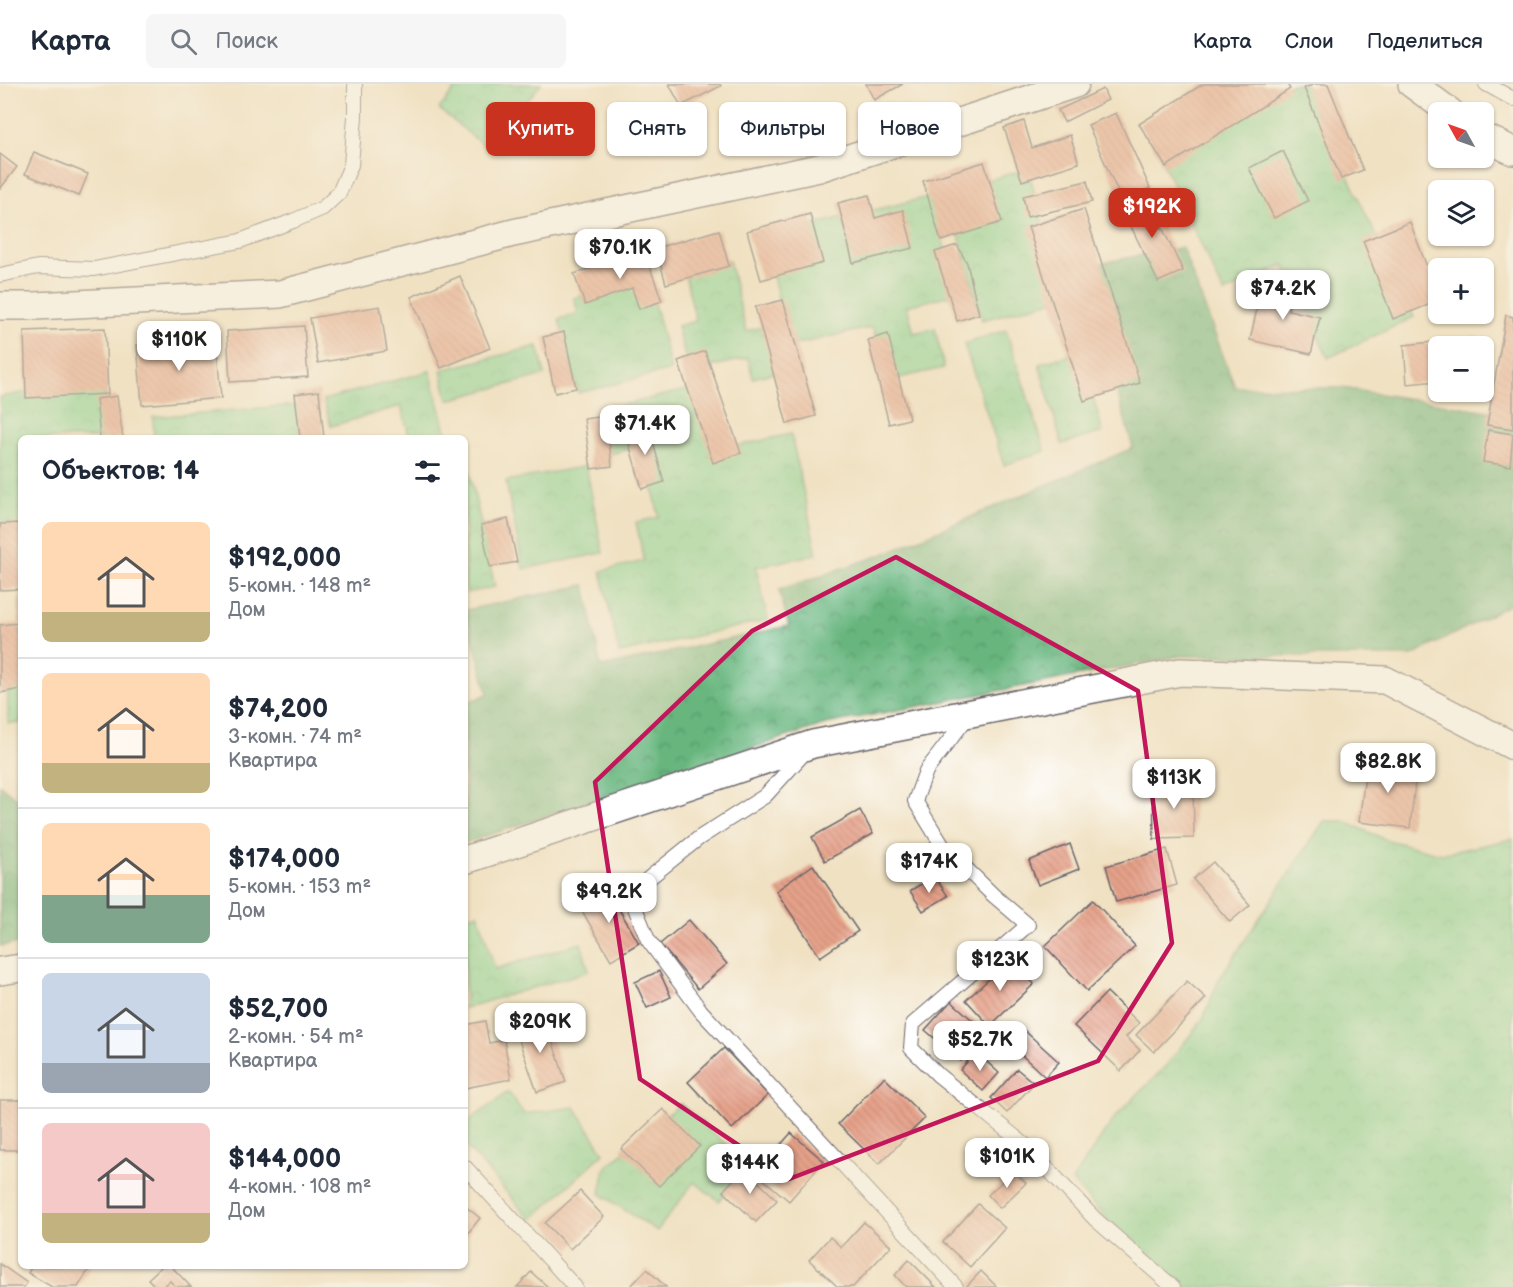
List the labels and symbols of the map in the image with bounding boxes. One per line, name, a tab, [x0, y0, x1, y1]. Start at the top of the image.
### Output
north arrow	[1428, 102, 1494, 168]
pin: $192K	[1110, 188, 1194, 239]
pin: $70.1K	[571, 229, 669, 280]
pin: $74.2K	[1234, 270, 1332, 321]
pin: $110K	[137, 321, 221, 372]
pin: $71.4K	[596, 405, 694, 456]
pin: $82.8K	[1339, 743, 1437, 794]
pin: $113K	[1132, 759, 1216, 810]
pin: $174K	[887, 843, 971, 894]
pin: $49.2K	[560, 873, 658, 924]
pin: $123K	[958, 941, 1042, 992]
pin: $209K	[498, 1003, 582, 1054]
pin: $52.7K	[931, 1021, 1029, 1072]
pin: $101K	[965, 1138, 1049, 1189]
pin: $144K	[708, 1144, 792, 1195]

